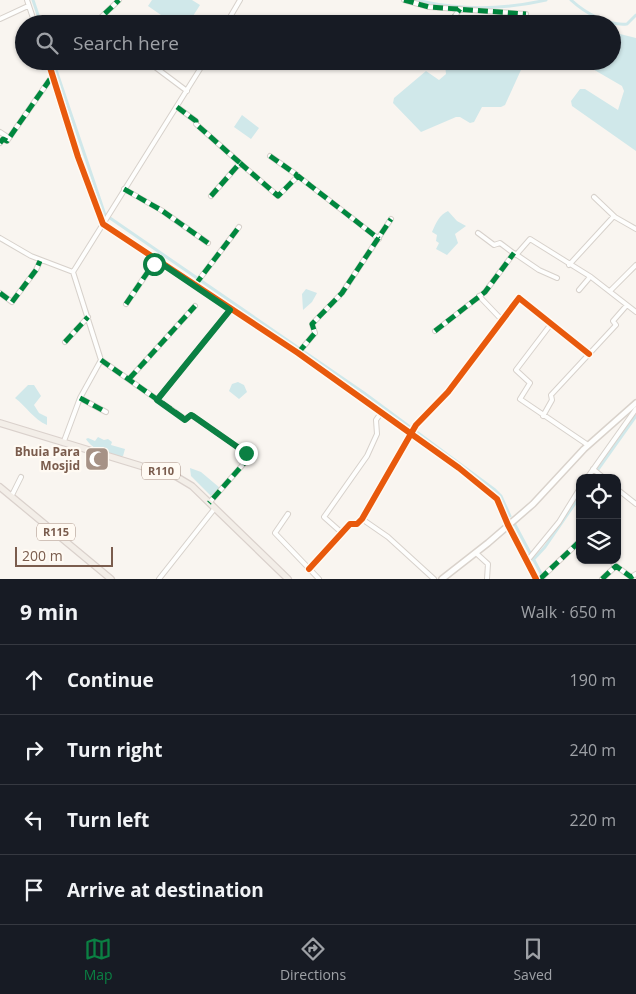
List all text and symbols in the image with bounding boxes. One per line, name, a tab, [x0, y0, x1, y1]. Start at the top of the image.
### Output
search box	[15, 15, 621, 70]
icon: search	[33, 29, 61, 57]
text: Search here	[73, 30, 179, 56]
route start	[143, 253, 166, 276]
route end	[235, 442, 258, 465]
place label: Bhuia Para Mosjid	[15, 443, 80, 474]
mosque icon: Bhuia Para Mosjid	[84, 446, 110, 472]
road number: R110	[142, 462, 180, 480]
map controls	[576, 474, 621, 564]
button: locate	[576, 474, 621, 519]
button: layers	[576, 519, 621, 564]
road number: R115	[37, 524, 75, 540]
scale bar	[15, 544, 112, 567]
text: 200 m	[22, 546, 63, 565]
text: 9 min	[20, 598, 78, 626]
text: Walk · 650 m	[521, 601, 616, 623]
icon: ahead	[20, 666, 48, 694]
text: Continue	[67, 667, 154, 693]
text: 190 m	[570, 669, 616, 691]
icon: right	[20, 736, 48, 764]
text: Turn right	[67, 737, 162, 763]
text: 240 m	[570, 739, 616, 761]
icon: left	[20, 806, 48, 834]
text: Turn left	[67, 807, 149, 833]
text: 220 m	[570, 809, 616, 831]
icon: arrive	[20, 876, 48, 904]
text: Arrive at destination	[67, 877, 264, 903]
tab: Map	[84, 935, 113, 984]
tab: Directions	[280, 935, 346, 984]
tab: Saved	[513, 935, 552, 984]

